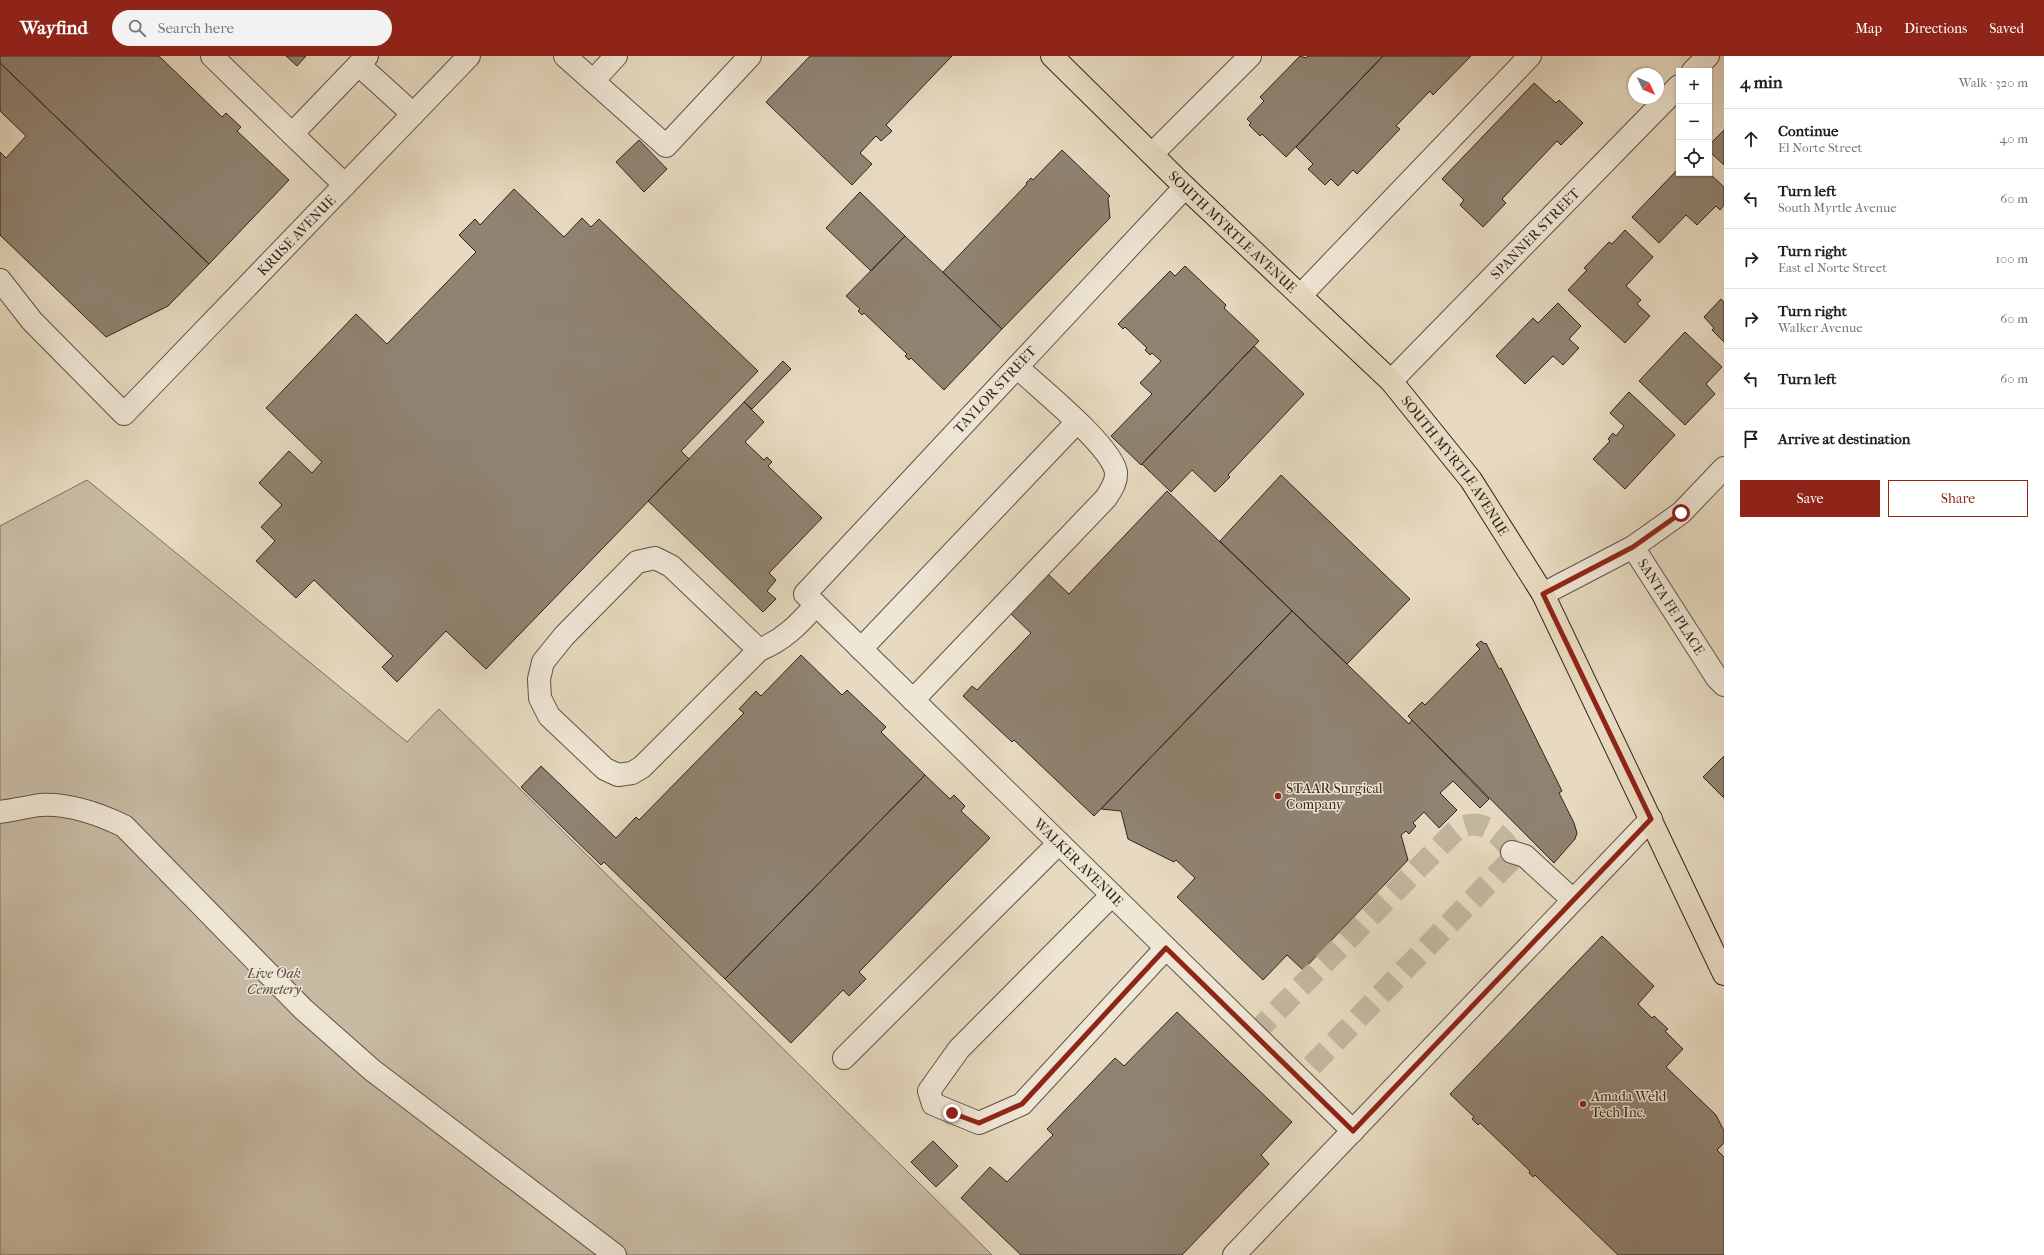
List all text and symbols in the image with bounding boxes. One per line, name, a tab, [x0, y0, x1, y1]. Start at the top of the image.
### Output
search box	[112, 10, 392, 46]
text: Wayfind	[20, 17, 88, 39]
icon: search	[126, 17, 148, 39]
text: Search here	[158, 19, 234, 37]
text: Map	[1855, 20, 1882, 37]
text: Directions	[1904, 20, 1967, 37]
text: Saved	[1989, 20, 2024, 37]
north arrow	[1628, 68, 1664, 104]
map controls	[1676, 68, 1712, 176]
button: +	[1676, 68, 1712, 104]
text: 4 min	[1740, 72, 1783, 92]
text: Walk · 320 m	[1959, 75, 2028, 90]
button: −	[1676, 104, 1712, 140]
text: Continue	[1778, 122, 1838, 140]
icon: ahead	[1740, 128, 1762, 150]
text: 40 m	[2000, 131, 2028, 146]
button: locate	[1676, 140, 1712, 176]
text: El Norte Street	[1778, 140, 1862, 155]
street label: SOUTH MYRTLE AVENUE	[1165, 167, 1301, 297]
text: Turn left	[1778, 182, 1836, 200]
street label: SPANNER STREET	[1487, 184, 1584, 283]
icon: left	[1740, 188, 1762, 210]
street label: KRUSE AVENUE	[253, 191, 339, 279]
text: 60 m	[2000, 191, 2028, 206]
text: South Myrtle Avenue	[1778, 200, 1897, 215]
text: Turn right	[1778, 242, 1847, 260]
icon: right	[1740, 248, 1762, 270]
text: 100 m	[1995, 251, 2028, 266]
text: East el Norte Street	[1778, 260, 1887, 275]
text: Turn right	[1778, 302, 1847, 320]
icon: right	[1740, 308, 1762, 330]
text: 60 m	[2000, 311, 2028, 326]
text: Walker Avenue	[1778, 320, 1863, 335]
street label: TAYLOR STREET	[950, 342, 1040, 437]
icon: left	[1740, 368, 1762, 390]
text: Turn left	[1778, 370, 1836, 388]
text: 60 m	[2000, 371, 2028, 386]
street label: SOUTH MYRTLE AVENUE	[1398, 392, 1513, 539]
icon: arrive	[1740, 428, 1762, 450]
text: Arrive at destination	[1778, 430, 1910, 448]
button: Save	[1740, 480, 1880, 517]
button: Share	[1888, 480, 2028, 517]
route start	[1672, 504, 1690, 522]
street label: SANTA FE PLACE	[1634, 555, 1709, 658]
place label: STAAR Surgical Company	[1286, 780, 1383, 813]
marker: STAAR Surgical Company	[1273, 791, 1283, 801]
street label: WALKER AVENUE	[1030, 814, 1127, 910]
park label: Live Oak Cemetery	[246, 965, 302, 998]
place label: Amada Weld Tech Inc.	[1590, 1088, 1667, 1121]
marker: Amada Weld Tech Inc.	[1578, 1099, 1588, 1109]
route end	[943, 1104, 961, 1122]

